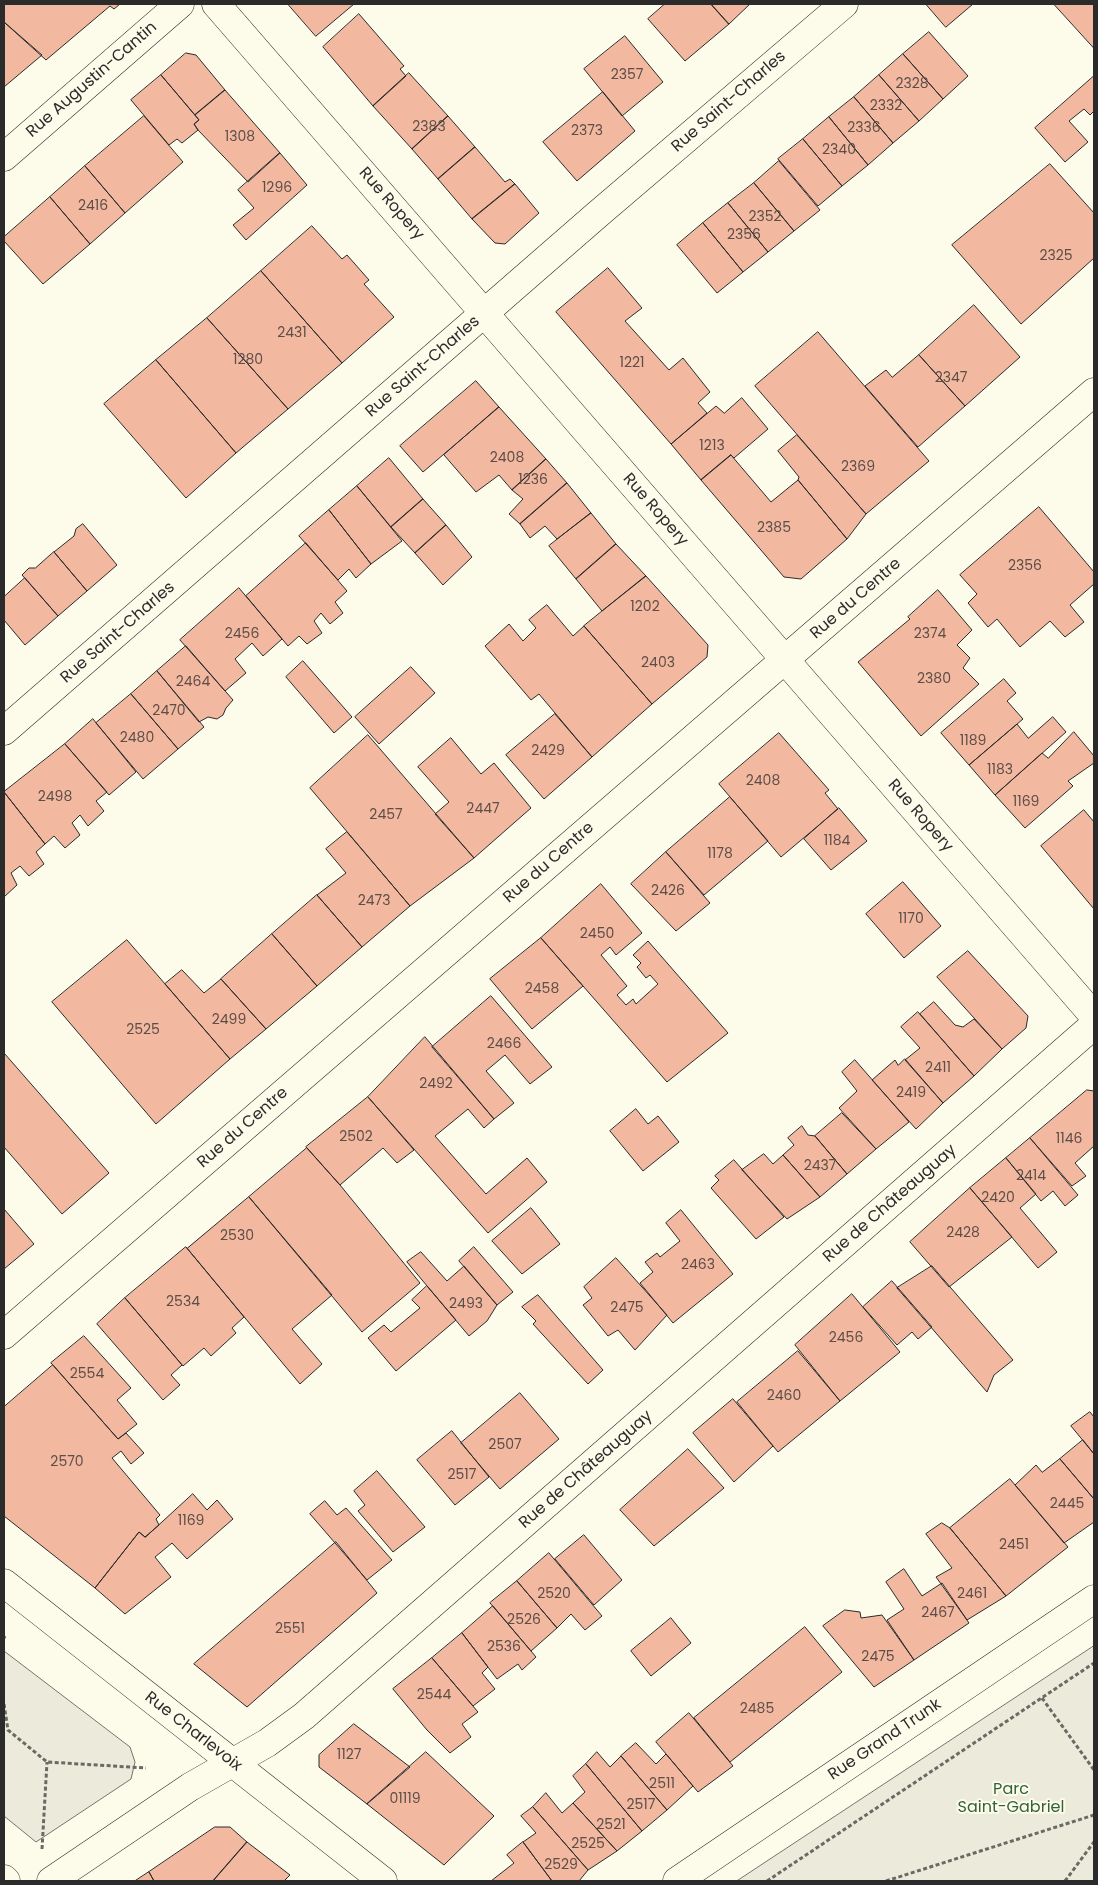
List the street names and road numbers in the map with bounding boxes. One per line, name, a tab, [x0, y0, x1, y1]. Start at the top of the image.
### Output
street label: Rue Augustin-Cantin	[23, 18, 161, 142]
street label: Rue Saint-Charles	[668, 47, 790, 157]
street label: Rue Ropery	[354, 164, 428, 244]
street label: Rue Saint-Charles	[362, 312, 484, 422]
street label: Rue Ropery	[618, 470, 692, 550]
street label: Rue du Centre	[807, 554, 905, 644]
street label: Rue Saint-Charles	[57, 578, 179, 688]
street label: Rue Ropery	[883, 776, 957, 856]
street label: Rue du Centre	[500, 818, 598, 908]
street label: Rue du Centre	[194, 1083, 292, 1173]
street label: Rue de Châteauguay	[819, 1141, 961, 1267]
street label: Rue de Châteauguay	[515, 1407, 657, 1533]
street label: Rue Charlevoix	[141, 1688, 245, 1776]
street label: Rue Grand Trunk	[825, 1695, 945, 1785]

